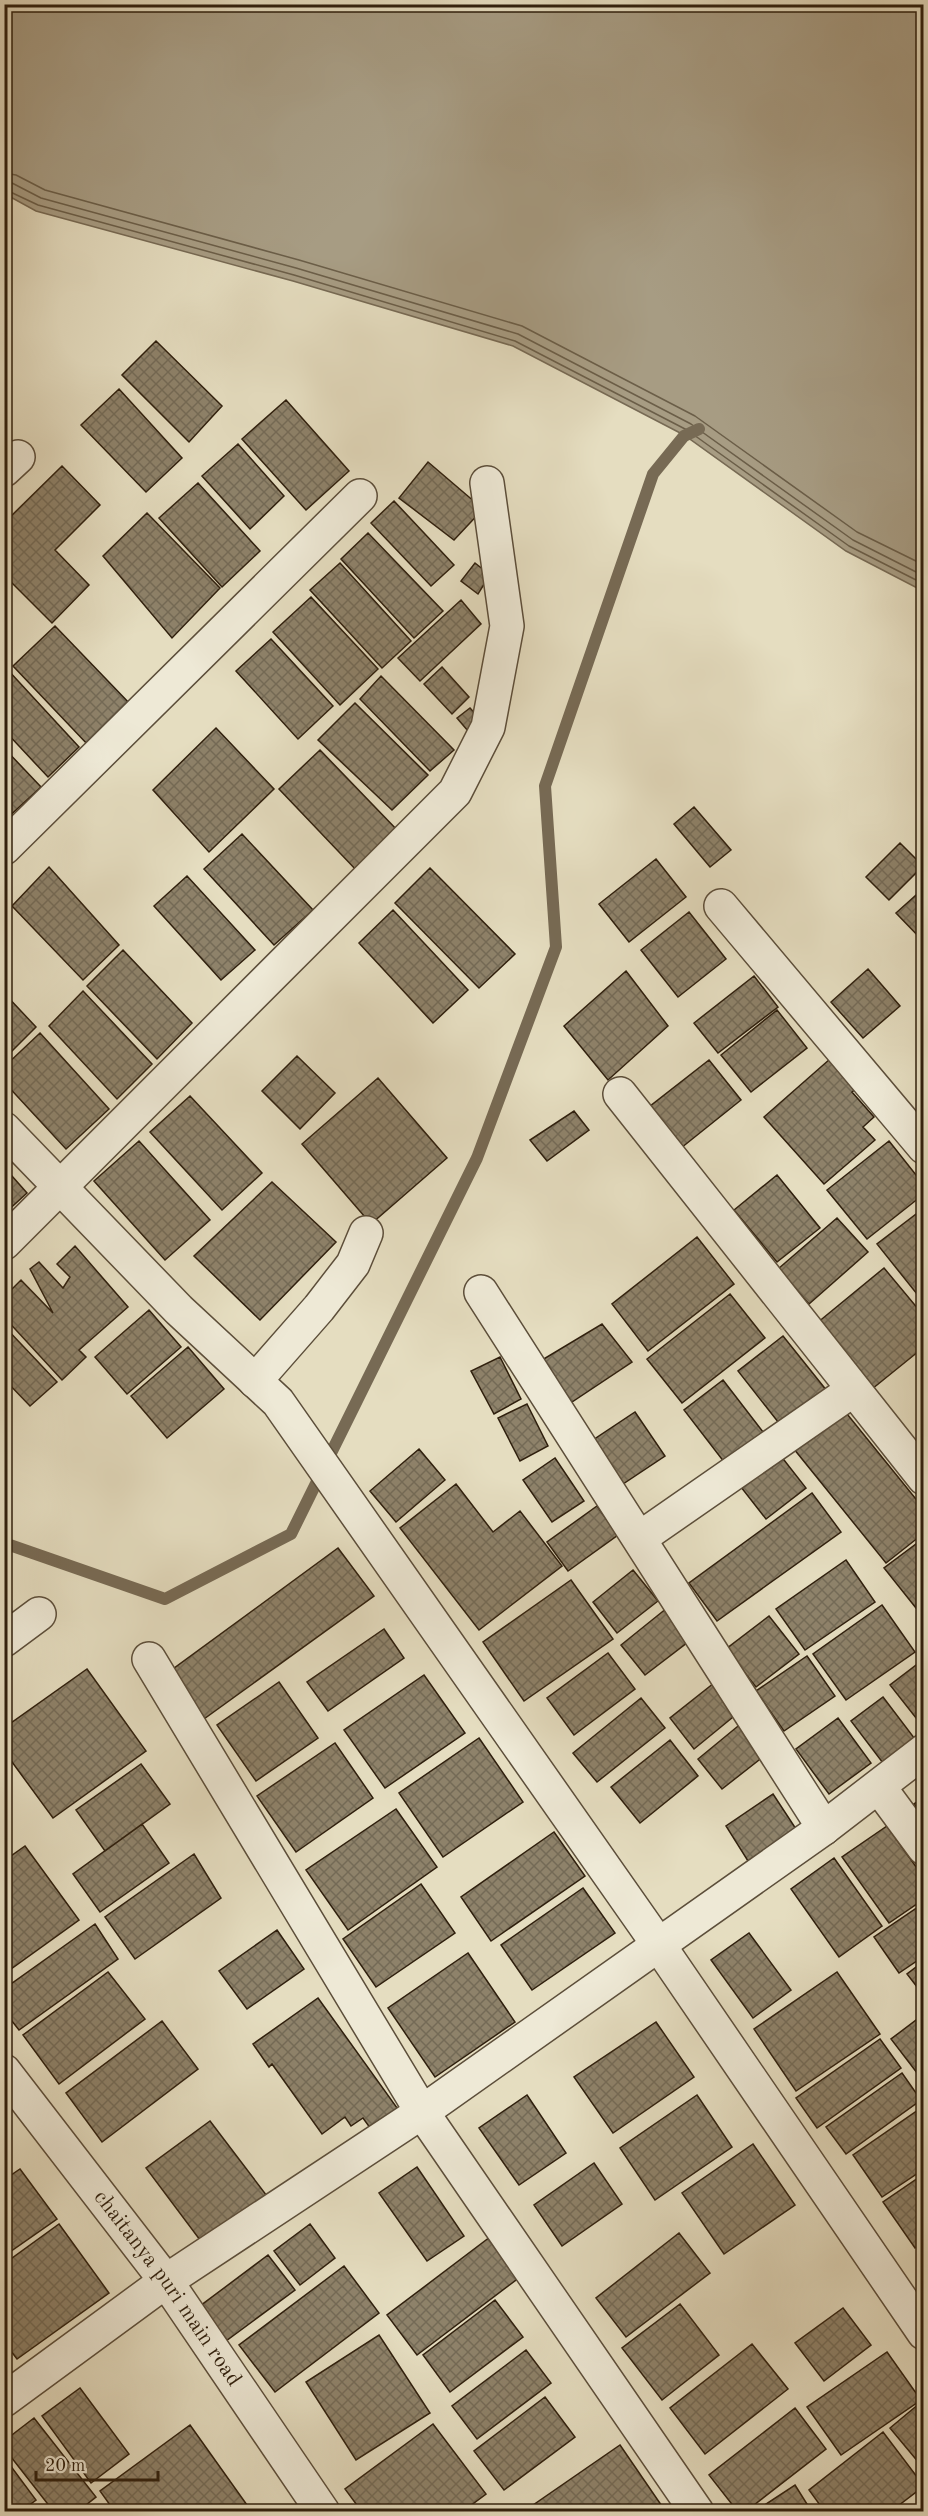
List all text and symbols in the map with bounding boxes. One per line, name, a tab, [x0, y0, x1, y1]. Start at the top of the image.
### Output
street label: chaitanya puri main road	[89, 2186, 245, 2390]
scale bar	[36, 2444, 158, 2482]
text: 20 m	[45, 2457, 85, 2475]

